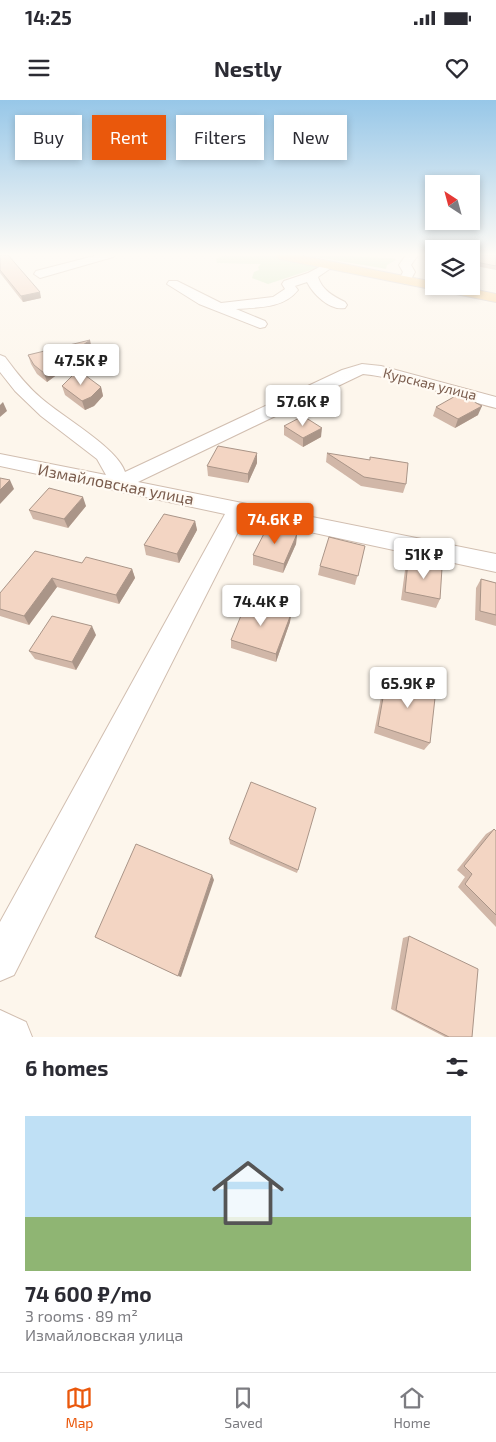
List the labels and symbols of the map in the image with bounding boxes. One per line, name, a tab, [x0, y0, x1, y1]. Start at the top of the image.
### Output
north arrow	[425, 175, 480, 230]
pin: 47.5K ₽	[35, 344, 127, 386]
street label: Курская улица	[382, 364, 479, 403]
pin: 57.6K ₽	[257, 384, 349, 427]
street label: Измайловская улица	[36, 459, 196, 509]
pin: 74.6K ₽	[229, 502, 321, 545]
pin: 51K ₽	[389, 538, 459, 580]
pin: 74.4K ₽	[215, 584, 307, 627]
pin: 65.9K ₽	[362, 666, 454, 709]

